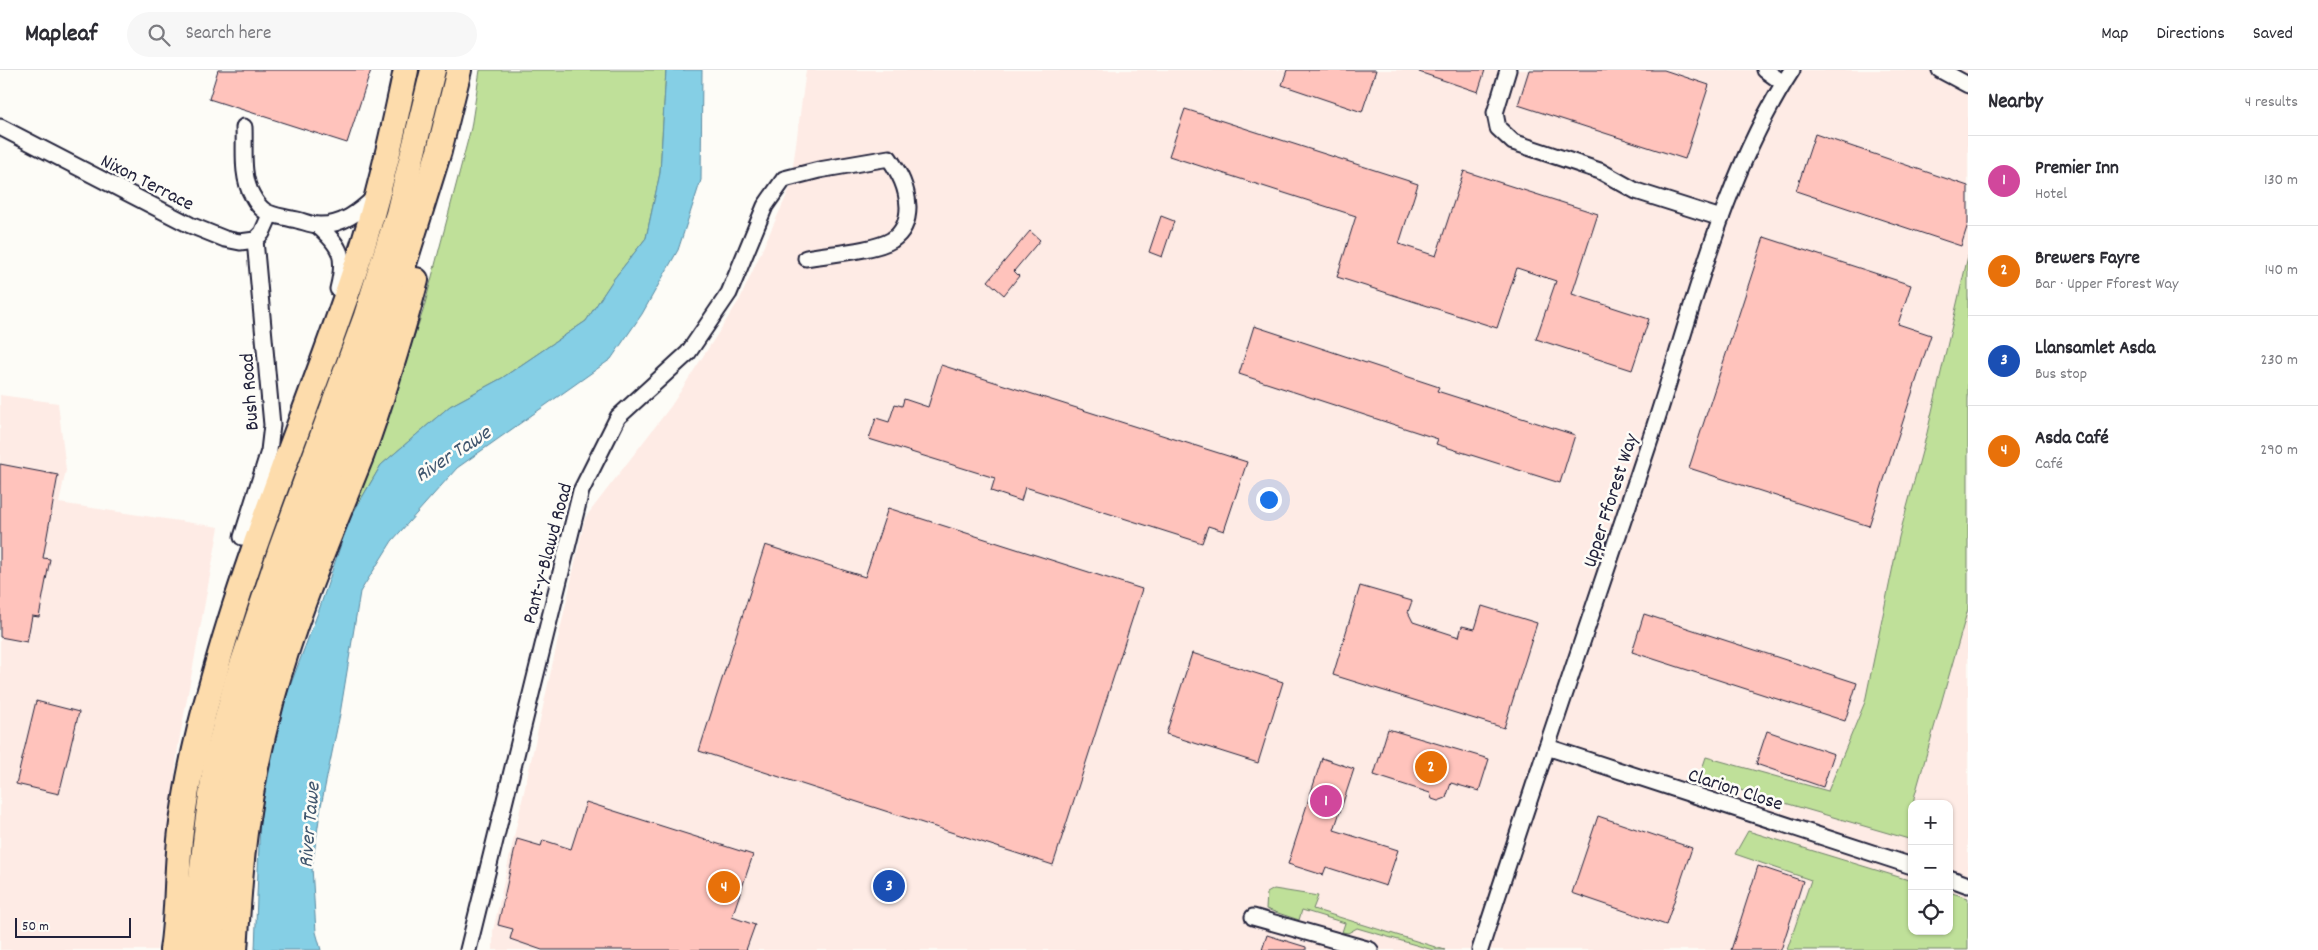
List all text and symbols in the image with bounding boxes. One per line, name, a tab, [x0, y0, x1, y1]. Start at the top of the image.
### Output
search box	[127, 12, 477, 57]
text: Mapleaf	[25, 18, 97, 52]
icon: search	[145, 21, 173, 49]
text: Search here	[185, 21, 271, 48]
text: Map	[2101, 22, 2128, 47]
text: Directions	[2156, 22, 2225, 47]
text: Saved	[2253, 22, 2293, 47]
text: Nearby	[1988, 88, 2043, 118]
text: 4 results	[2245, 91, 2298, 114]
street label: Nixon Terrace	[95, 148, 198, 219]
text: Premier Inn	[2035, 156, 2119, 183]
text: 1	[2002, 169, 2006, 192]
text: 130 m	[2264, 169, 2298, 192]
text: Hotel	[2035, 183, 2067, 206]
text: Brewers Fayre	[2035, 246, 2140, 273]
text: 2	[2001, 259, 2008, 282]
text: 140 m	[2264, 259, 2298, 282]
text: Bar · Upper Fforest Way	[2035, 273, 2178, 296]
text: Llansamlet Asda	[2035, 336, 2155, 363]
text: 3	[2000, 349, 2008, 372]
text: 230 m	[2261, 349, 2298, 372]
street label: Bush Road	[234, 352, 268, 432]
text: Bus stop	[2035, 363, 2087, 386]
water label: River Tawe	[410, 419, 499, 491]
text: Asda Café	[2035, 426, 2109, 453]
street label: Upper Fforest Way	[1577, 430, 1647, 572]
text: 4	[2001, 439, 2007, 462]
text: 290 m	[2260, 439, 2298, 462]
text: Café	[2035, 453, 2063, 476]
street label: Pant-y-Blawd Road	[517, 480, 581, 627]
your location	[1256, 487, 1282, 513]
pin: 2	[1415, 748, 1447, 786]
street label: Clarion Close	[1684, 762, 1786, 819]
water label: River Tawe	[292, 780, 330, 869]
pin: 1	[1310, 782, 1342, 820]
map controls	[1908, 800, 1953, 935]
button: +	[1908, 800, 1953, 845]
button: −	[1908, 845, 1953, 890]
pin: 3	[873, 867, 905, 905]
pin: 4	[708, 868, 740, 906]
button: locate	[1908, 890, 1953, 935]
scale bar	[15, 915, 131, 938]
text: 50 m	[22, 917, 49, 937]

